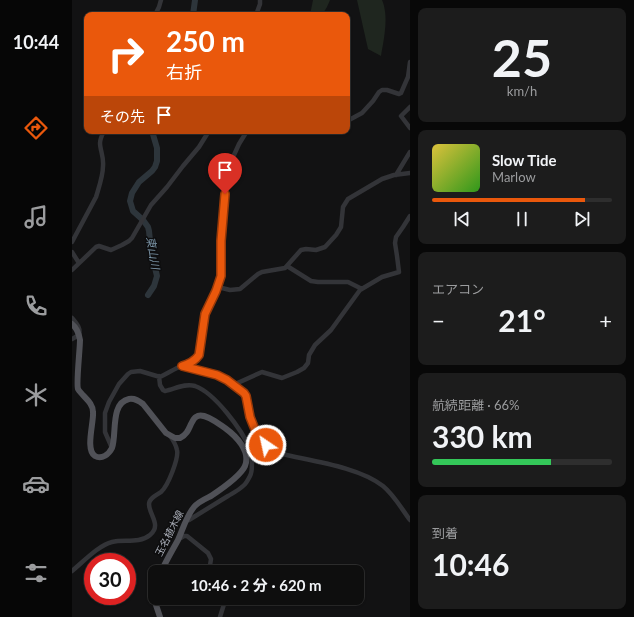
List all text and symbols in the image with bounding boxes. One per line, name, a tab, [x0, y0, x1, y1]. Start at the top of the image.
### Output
text: 250 m	[166, 24, 245, 58]
text: 25	[492, 26, 552, 88]
icon: right	[100, 28, 152, 80]
text: 10:44	[13, 31, 59, 53]
text: 右折	[166, 61, 202, 83]
text: km/h	[507, 83, 537, 99]
icon: arrive	[153, 104, 175, 126]
text: その先	[100, 107, 145, 125]
icon: directions	[22, 114, 50, 142]
text: Slow Tide	[492, 151, 557, 169]
pin	[208, 153, 242, 194]
icon: arrive	[214, 159, 236, 181]
text: Marlow	[492, 169, 536, 185]
icon: music	[22, 203, 50, 231]
icon: previous	[451, 208, 473, 230]
icon: pause	[511, 208, 533, 230]
icon: next	[571, 208, 593, 230]
water label: 東山川	[144, 236, 163, 271]
text: エアコン	[432, 281, 484, 297]
icon: phone	[22, 292, 50, 320]
text: 21°	[498, 302, 546, 338]
text: −	[432, 307, 445, 334]
text: +	[599, 307, 612, 334]
icon: climate	[22, 381, 50, 409]
text: 航続距離 · 66%	[432, 397, 520, 413]
text: 330 km	[432, 418, 533, 454]
position arrow	[245, 424, 287, 466]
icon: car	[22, 470, 50, 498]
street label: 玉名植木線	[152, 508, 186, 558]
text: 到着	[432, 525, 458, 541]
text: 10:46	[432, 546, 509, 582]
speed limit sign: 30	[84, 553, 136, 605]
icon: filters	[22, 559, 50, 587]
text: 10:46 · 2 分 · 620 m	[190, 576, 322, 594]

